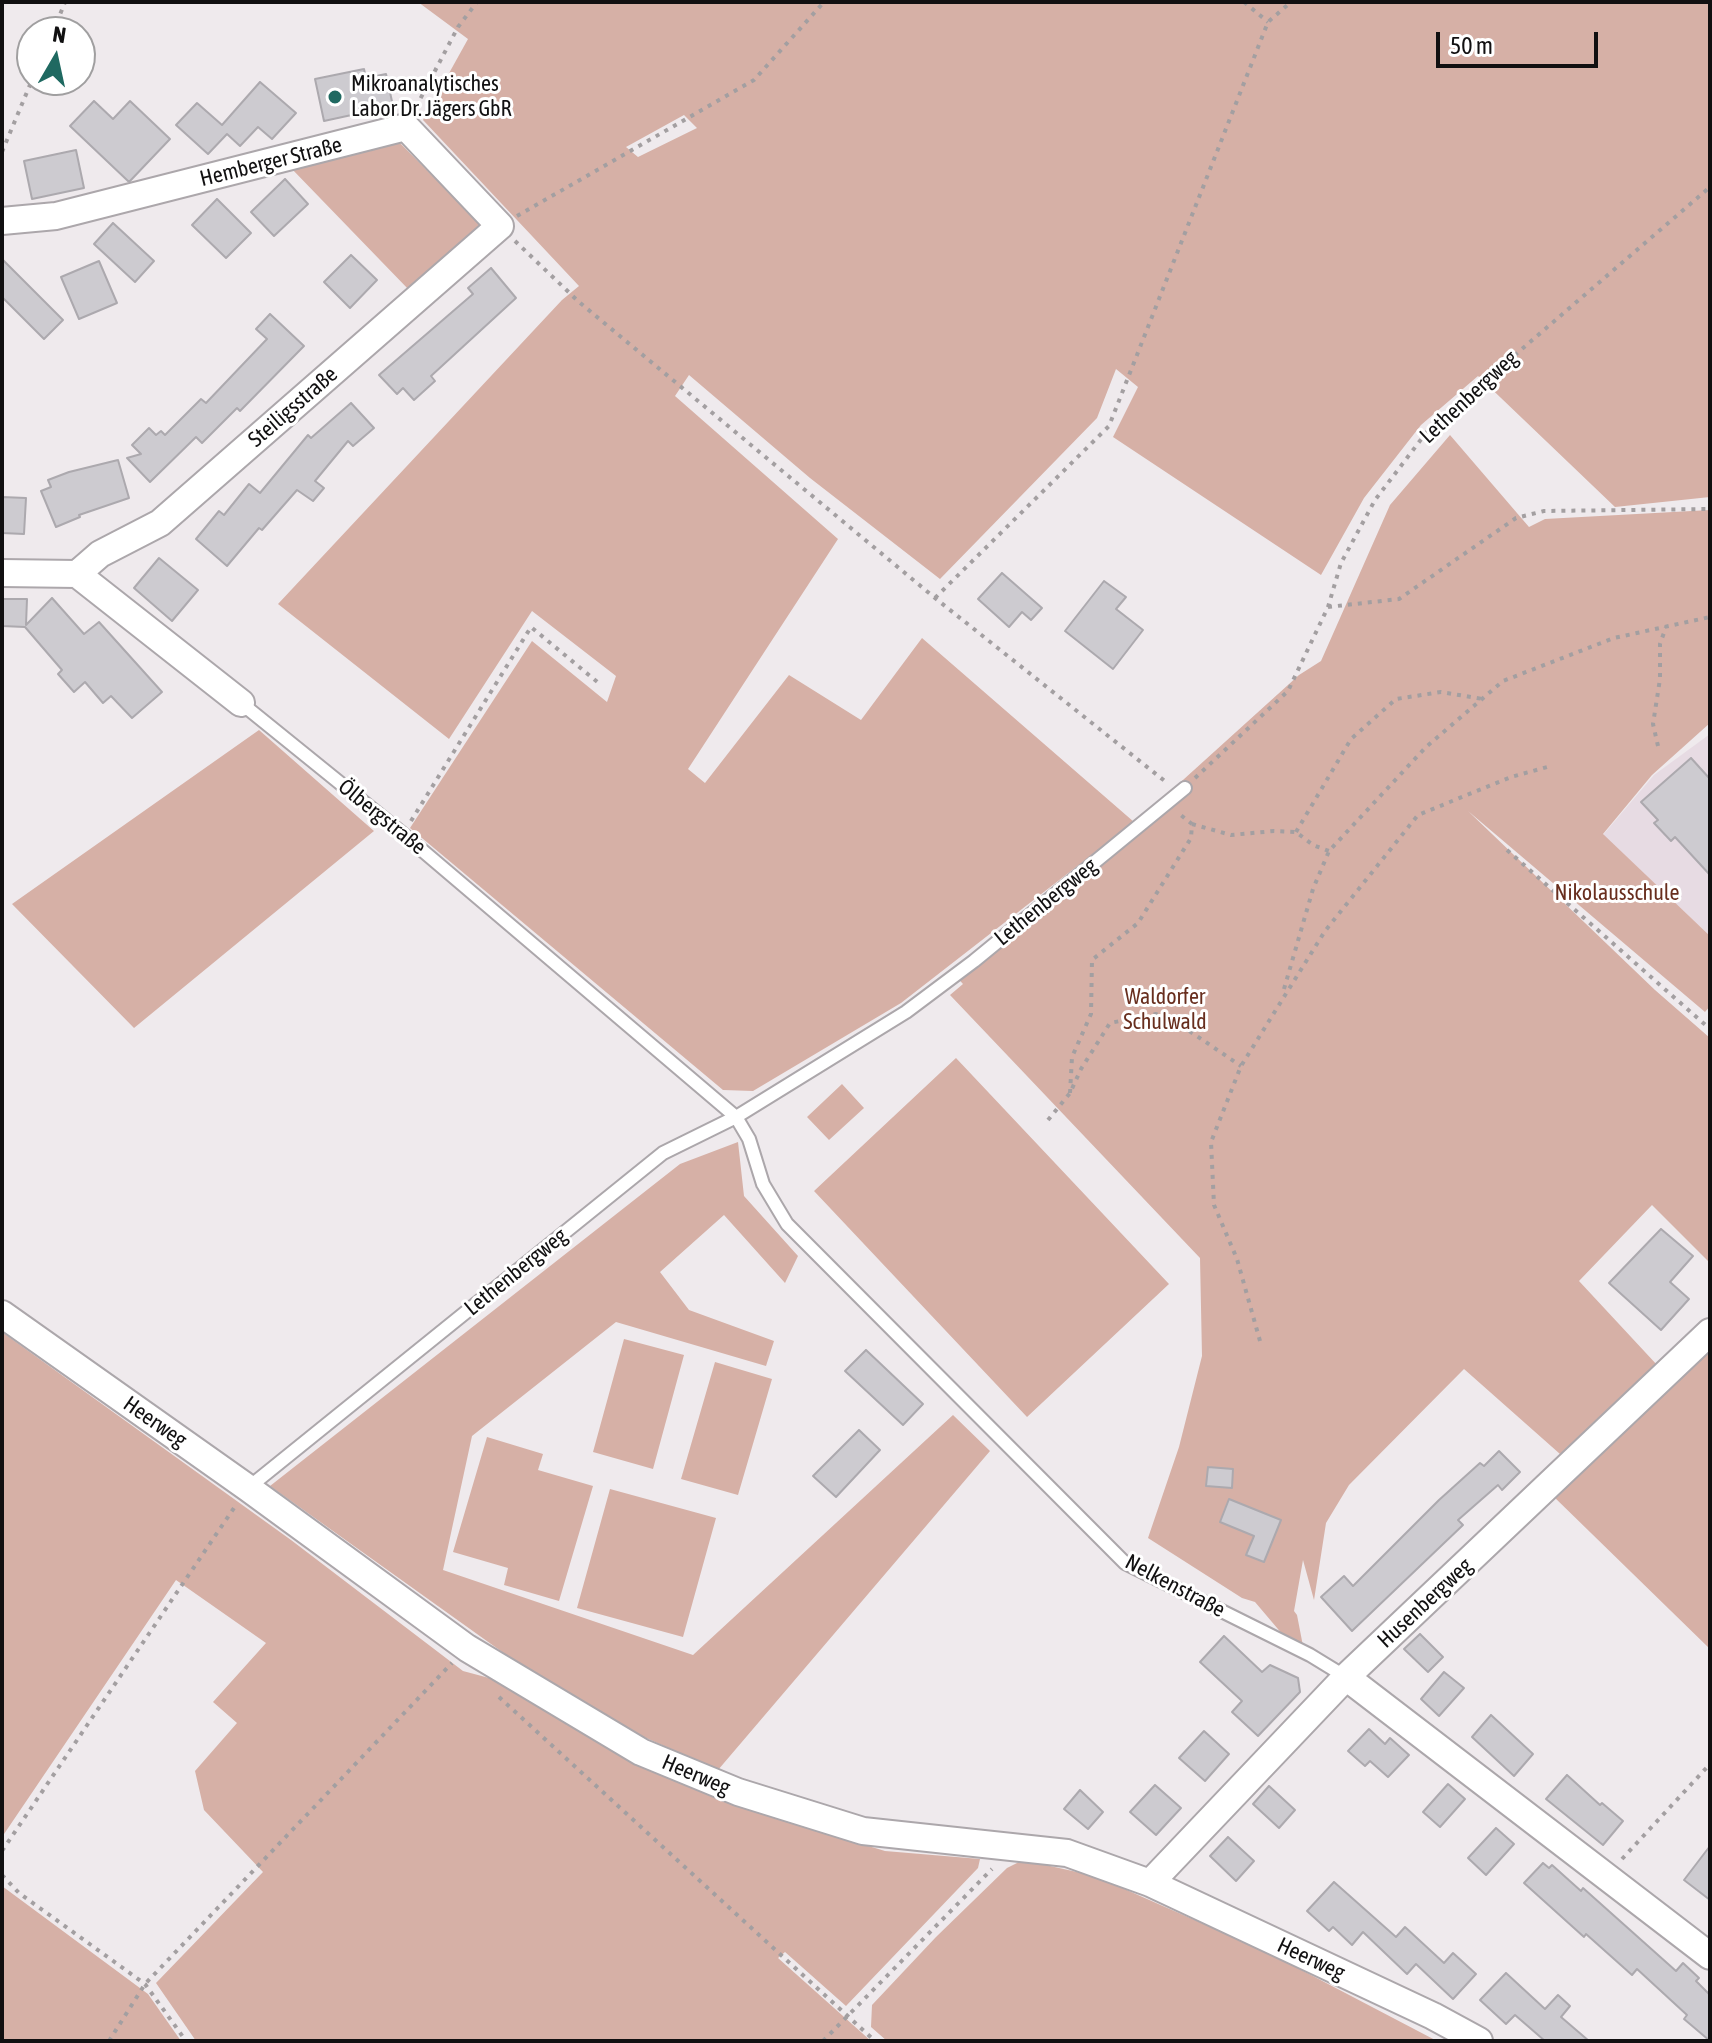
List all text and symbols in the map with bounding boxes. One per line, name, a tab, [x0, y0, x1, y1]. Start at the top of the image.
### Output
north arrow	[16, 16, 96, 96]
scale bar	[1440, 16, 1602, 66]
text: N	[51, 20, 68, 48]
text: 50 m	[1450, 32, 1493, 59]
place label: Mikroanalytisches Labor Dr. Jägers GbR	[351, 71, 512, 122]
marker: Mikroanalytisches Labor Dr. Jägers GbR	[326, 88, 344, 106]
street label: Hemberger Straße	[197, 132, 345, 192]
street label: Lethenbergweg	[1415, 345, 1523, 449]
street label: Steiligsstraße	[243, 361, 343, 453]
street label: Ölbergstraße	[333, 774, 431, 860]
street label: Lethenbergweg	[989, 853, 1103, 951]
park label: Nikolausschule	[1555, 880, 1679, 906]
park label: Waldorfer Schulwald	[1123, 984, 1207, 1036]
street label: Lethenbergweg	[459, 1223, 573, 1321]
street label: Heerweg	[118, 1391, 192, 1453]
street label: Nelkenstraße	[1121, 1549, 1229, 1623]
street label: Husenbergweg	[1372, 1552, 1478, 1654]
street label: Heerweg	[658, 1749, 734, 1801]
street label: Heerweg	[1273, 1932, 1349, 1986]

